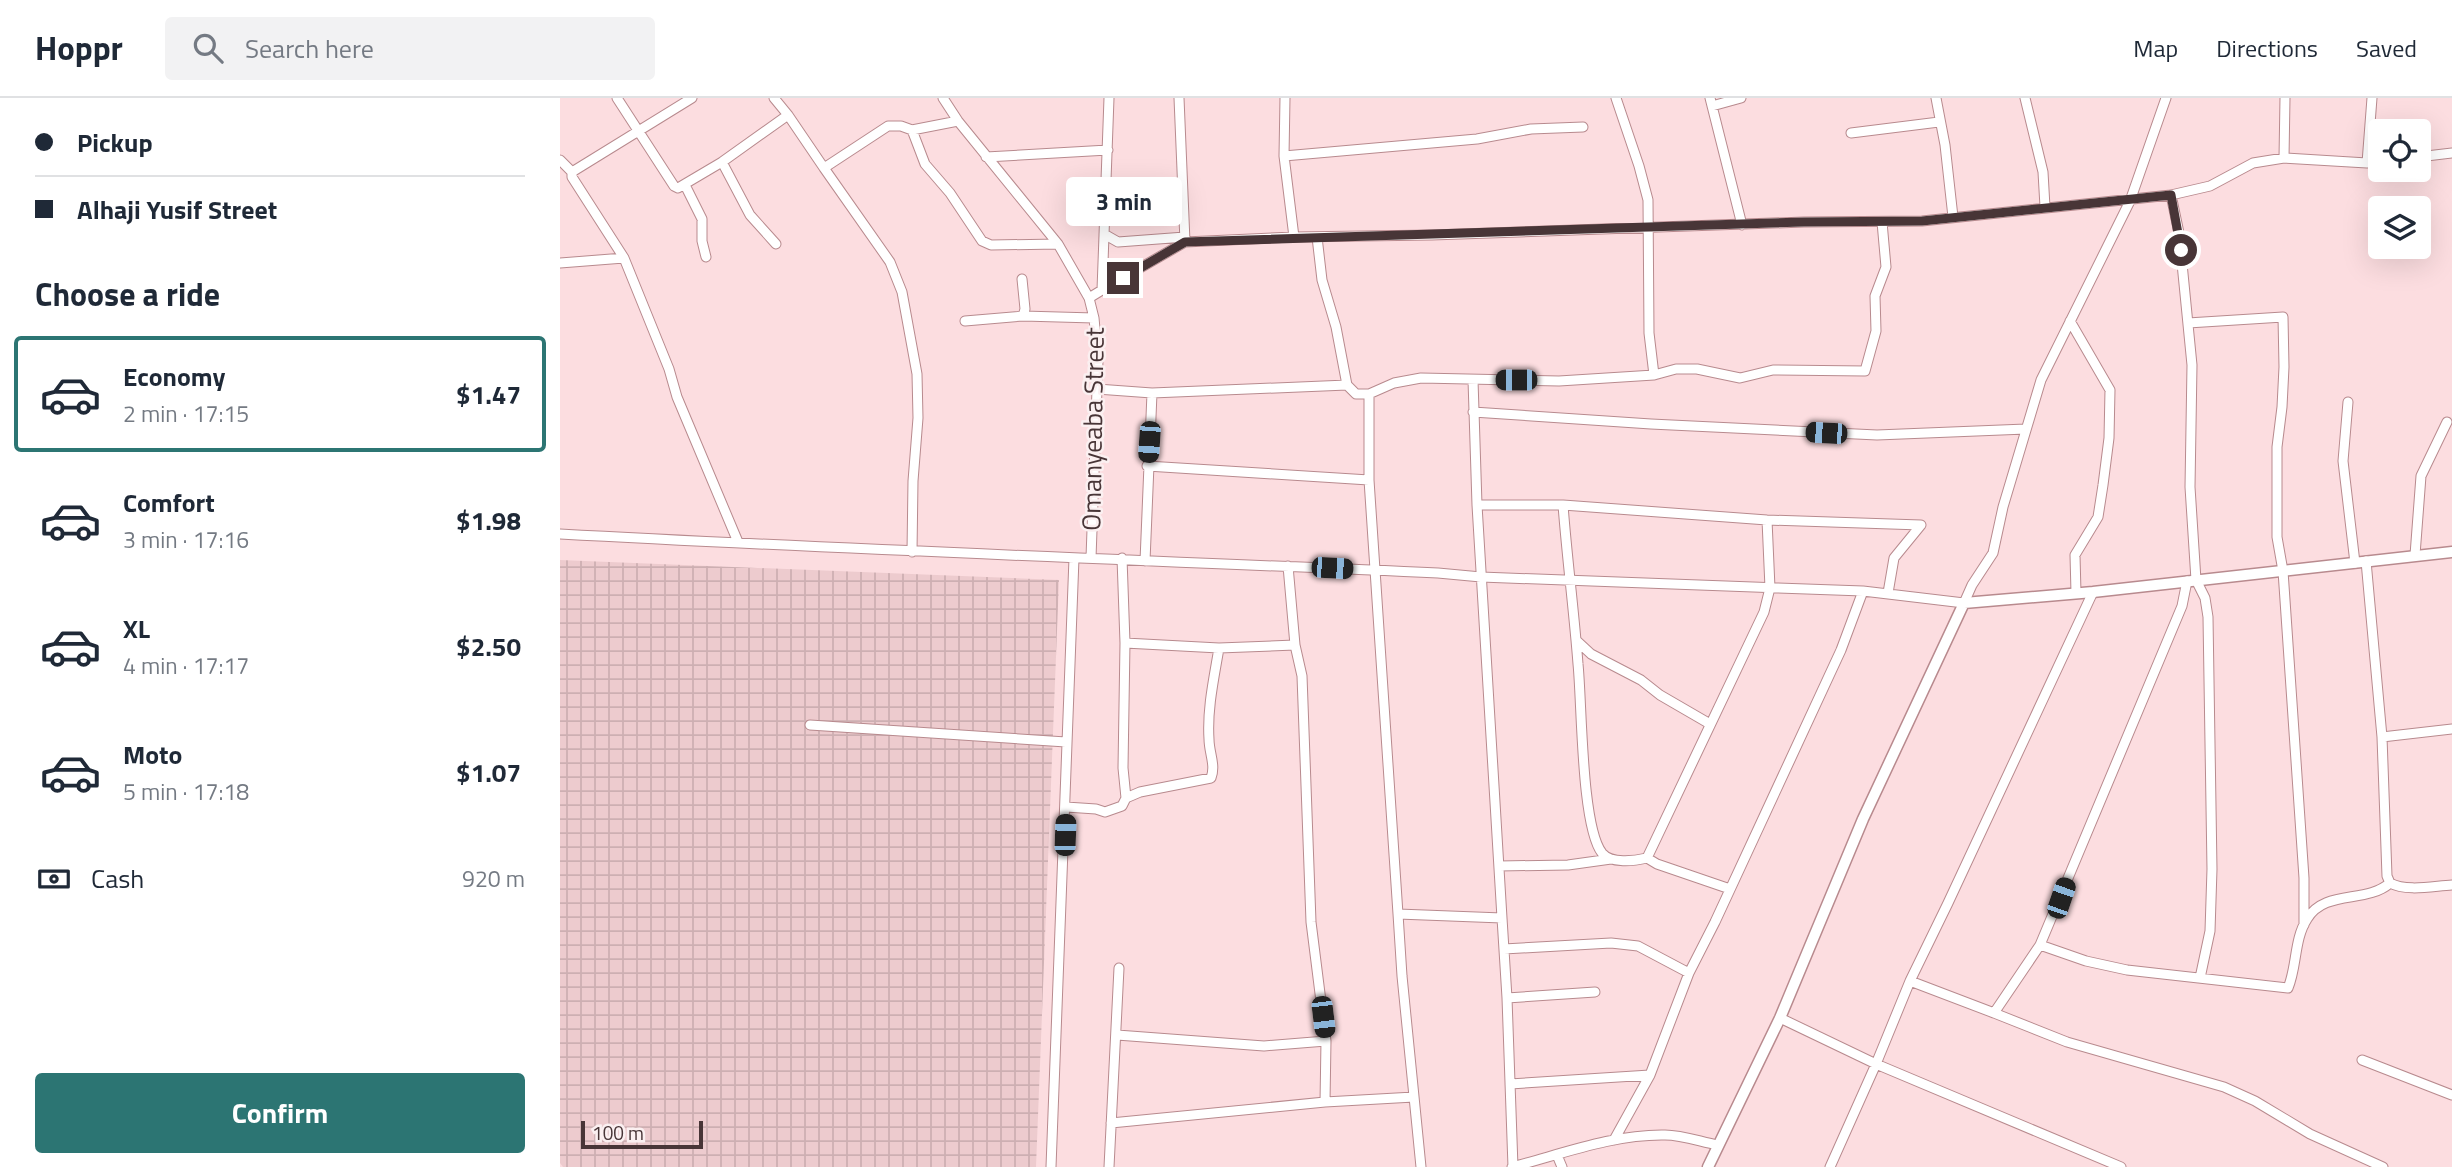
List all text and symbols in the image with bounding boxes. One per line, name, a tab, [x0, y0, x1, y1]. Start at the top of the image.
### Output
search box	[165, 17, 655, 80]
text: Hoppr	[35, 23, 123, 73]
icon: search	[189, 29, 227, 67]
text: Search here	[245, 29, 374, 68]
text: Map	[2133, 30, 2178, 66]
text: Directions	[2216, 30, 2318, 66]
text: Saved	[2356, 30, 2417, 66]
map controls	[2368, 119, 2431, 259]
button: locate	[2368, 119, 2431, 182]
text: Pickup	[77, 123, 153, 162]
callout: 3 min	[1065, 176, 1181, 226]
text: 3 min	[1096, 184, 1152, 219]
text: Alhaji Yusif Street	[77, 190, 277, 229]
button: layers	[2368, 196, 2431, 259]
route start	[2165, 234, 2197, 266]
route end	[1107, 262, 1139, 294]
text: Choose a ride	[35, 270, 220, 318]
street label: Omanyeaba Street	[1071, 327, 1114, 531]
text: Economy	[123, 357, 225, 396]
icon: car	[39, 363, 102, 426]
car	[1496, 370, 1538, 391]
text: $1.47	[456, 375, 521, 414]
text: 2 min · 17:15	[123, 396, 249, 431]
car	[1138, 420, 1161, 464]
car	[1805, 421, 1848, 445]
text: Comfort	[123, 483, 215, 522]
icon: car	[39, 489, 102, 552]
text: $1.98	[456, 501, 521, 540]
text: 3 min · 17:16	[123, 522, 249, 557]
car	[1311, 556, 1354, 580]
text: XL	[123, 609, 150, 648]
icon: car	[39, 615, 102, 678]
text: $2.50	[456, 627, 521, 666]
text: 4 min · 17:17	[123, 648, 249, 683]
text: Moto	[123, 735, 182, 774]
icon: car	[39, 741, 102, 804]
text: $1.07	[456, 753, 521, 792]
text: 5 min · 17:18	[123, 774, 249, 809]
car	[1054, 814, 1077, 856]
text: Cash	[91, 859, 144, 898]
icon: cash	[35, 860, 73, 898]
text: 920 m	[462, 861, 525, 896]
car	[2045, 875, 2078, 921]
car	[1311, 995, 1336, 1039]
button: Confirm	[35, 1073, 525, 1153]
scale bar	[581, 1118, 704, 1150]
text: 100 m	[592, 1118, 644, 1147]

